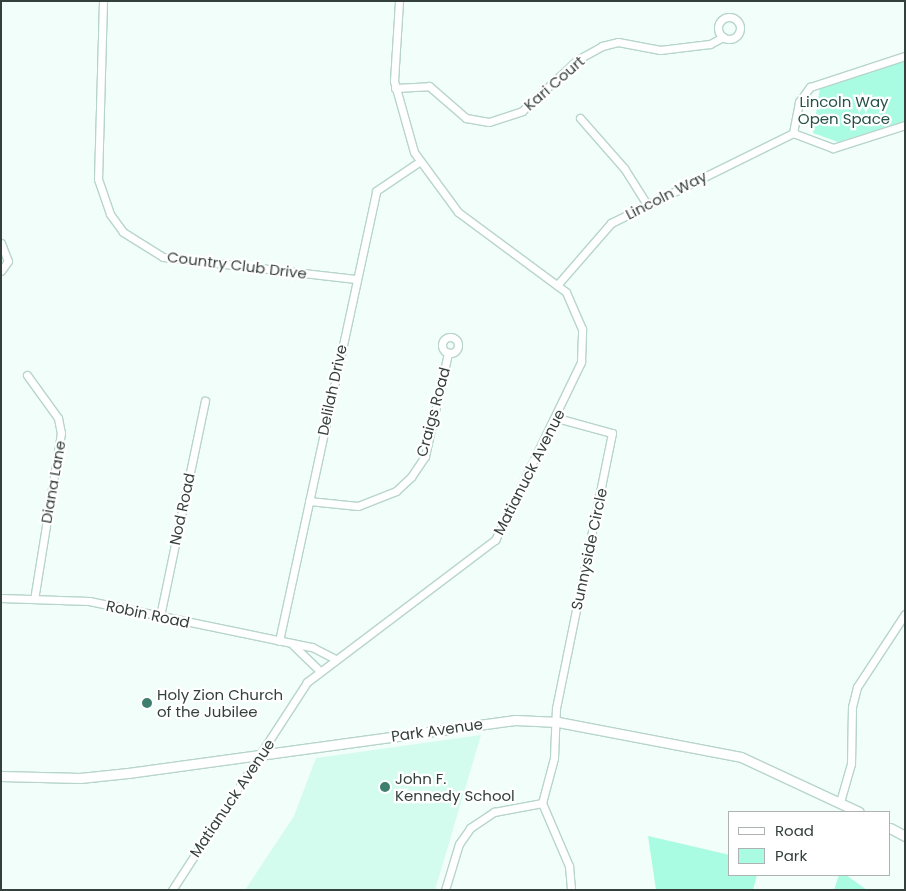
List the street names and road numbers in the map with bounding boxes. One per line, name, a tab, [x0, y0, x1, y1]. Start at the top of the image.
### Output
street label: Kari Court	[520, 52, 588, 114]
street label: Lincoln Way	[622, 167, 710, 223]
street label: Country Club Drive	[166, 248, 308, 282]
street label: Delilah Drive	[314, 343, 350, 437]
street label: Craigs Road	[412, 365, 454, 459]
street label: Matianuck Avenue	[489, 406, 569, 538]
street label: Diana Lane	[37, 439, 69, 525]
street label: Nod Road	[166, 471, 198, 547]
street label: Sunnyside Circle	[567, 486, 611, 612]
street label: Robin Road	[104, 596, 192, 632]
street label: Park Avenue	[390, 715, 484, 745]
street label: Matianuck Avenue	[186, 735, 278, 861]

